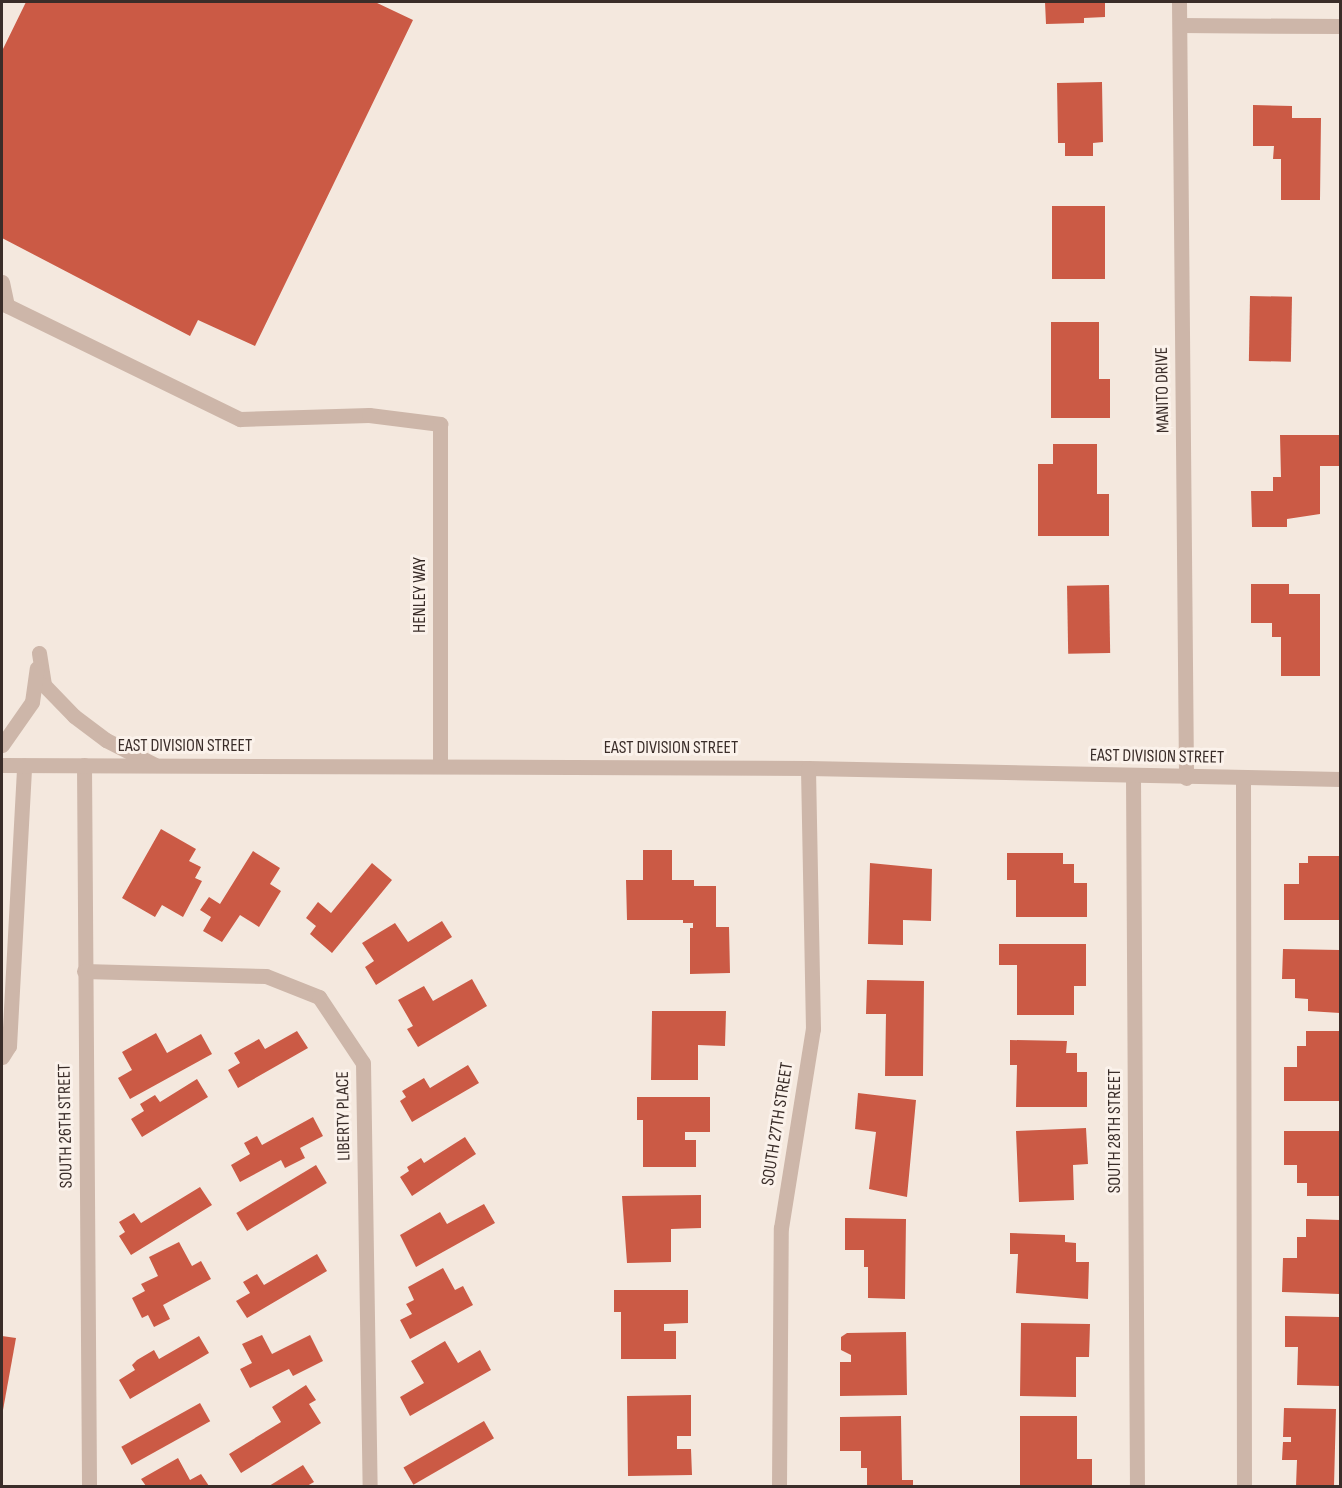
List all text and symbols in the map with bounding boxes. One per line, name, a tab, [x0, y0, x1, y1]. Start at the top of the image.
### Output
street label: MANITO DRIVE	[1151, 347, 1175, 433]
street label: HENLEY WAY	[409, 557, 431, 633]
street label: EAST DIVISION STREET	[118, 735, 252, 757]
street label: EAST DIVISION STREET	[604, 737, 738, 759]
street label: EAST DIVISION STREET	[1090, 745, 1224, 769]
street label: SOUTH 27TH STREET	[758, 1061, 798, 1187]
street label: SOUTH 26TH STREET	[54, 1064, 78, 1188]
street label: SOUTH 28TH STREET	[1104, 1069, 1126, 1193]
street label: LIBERTY PLACE	[332, 1071, 356, 1161]

